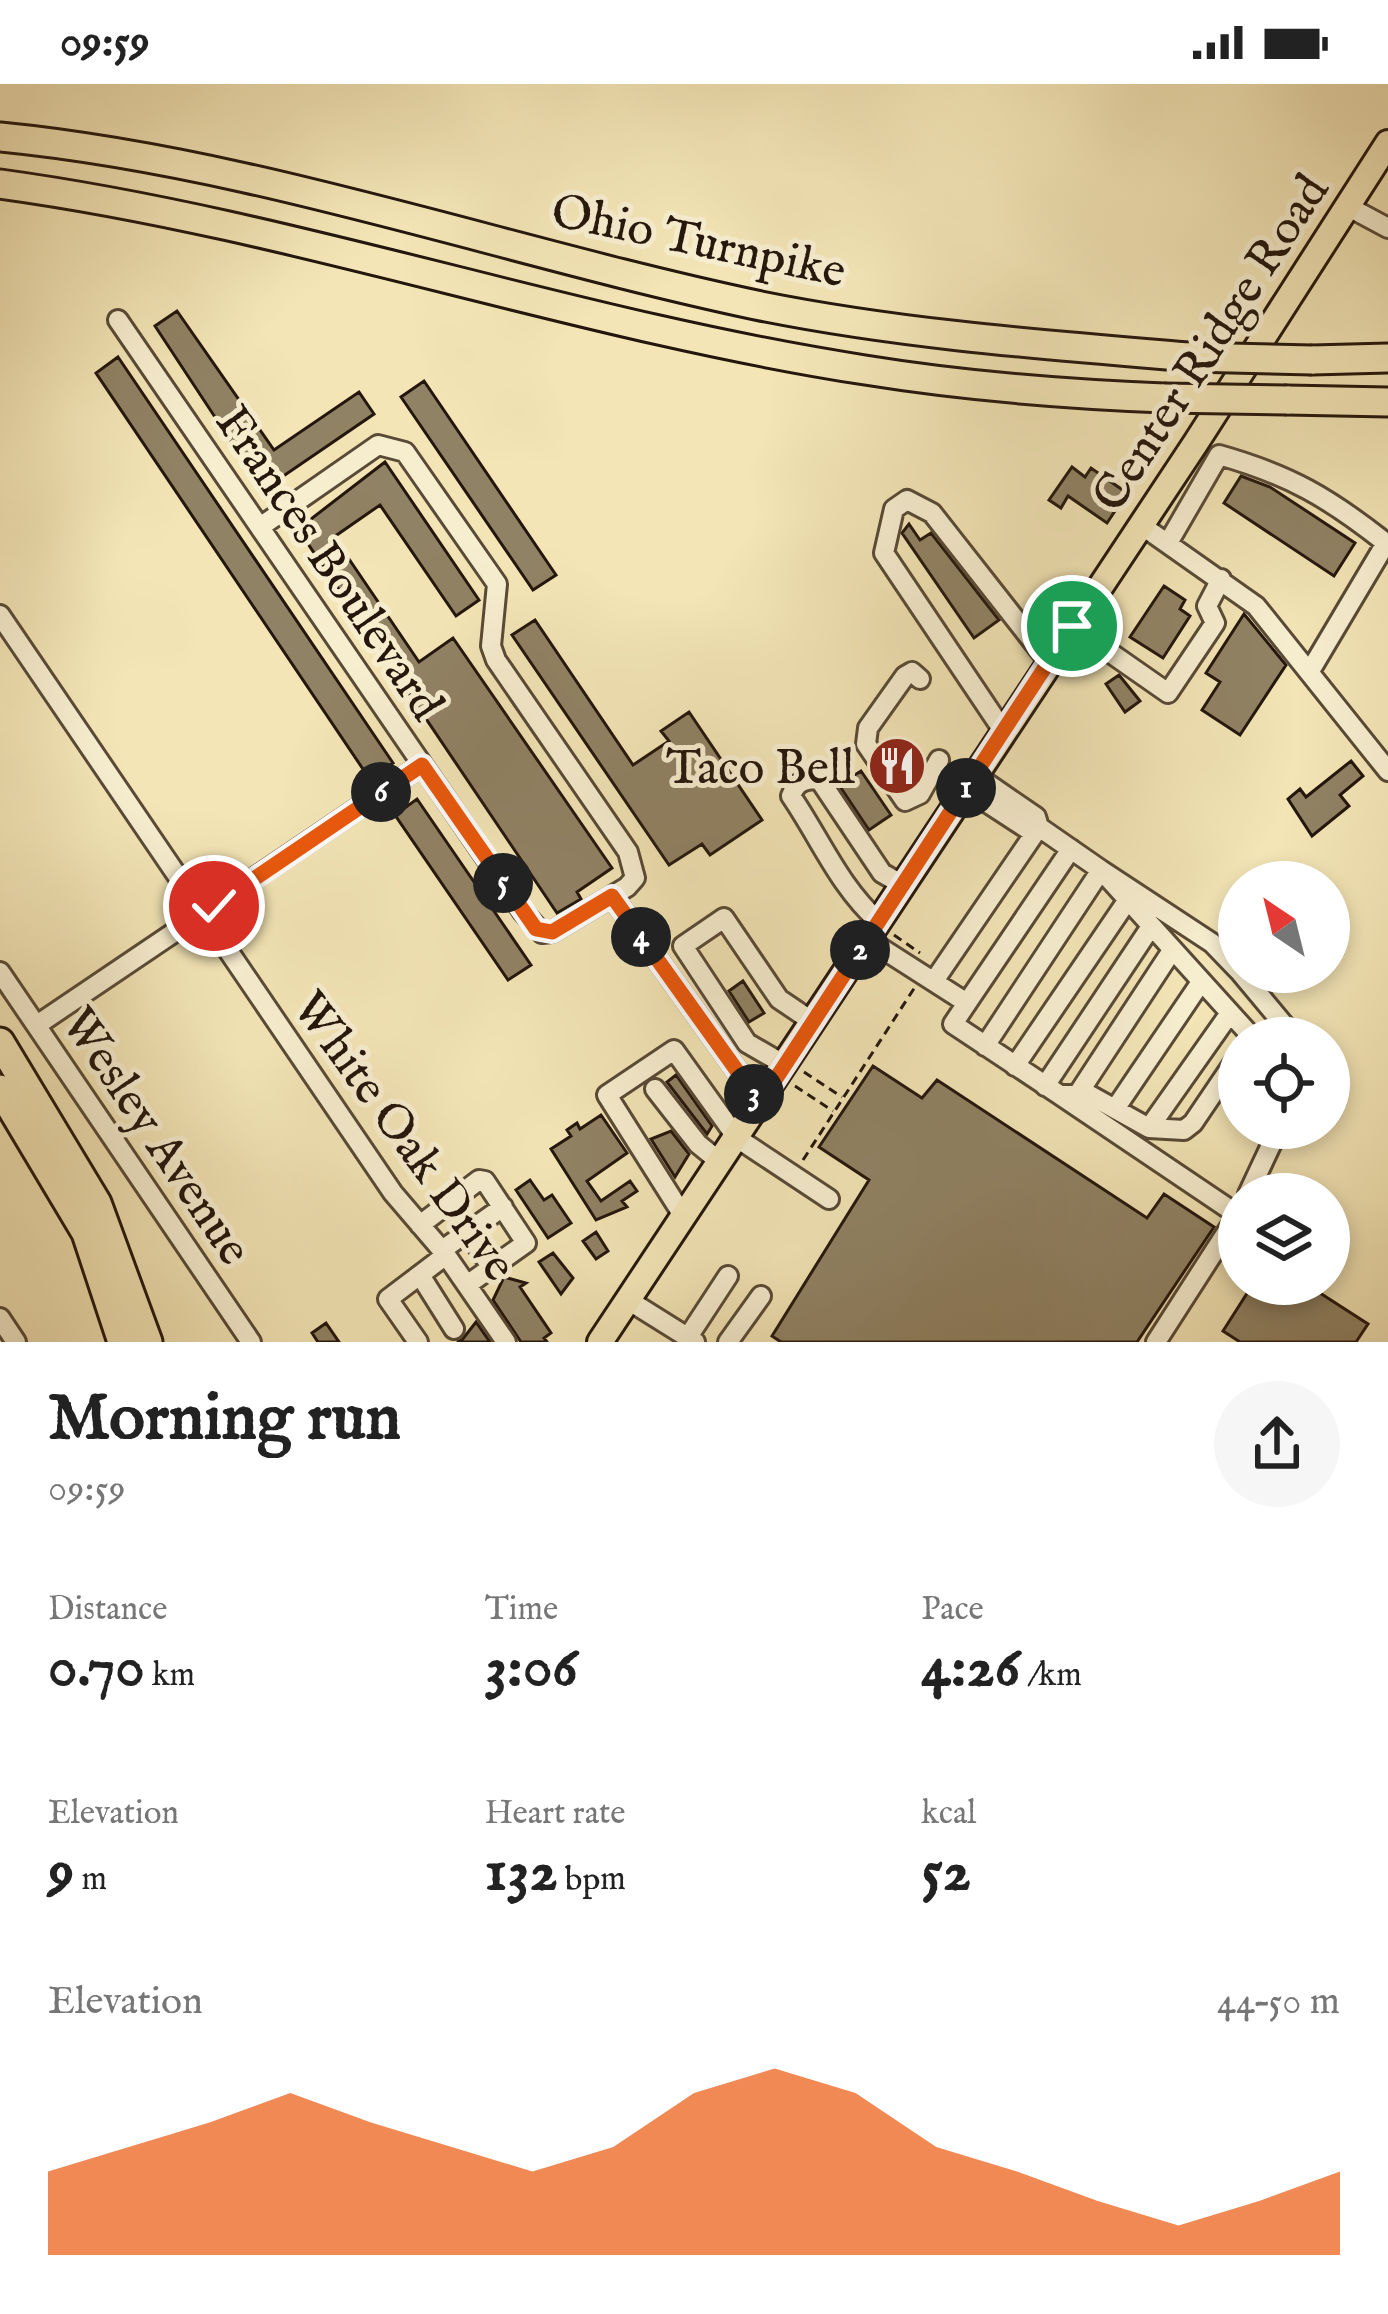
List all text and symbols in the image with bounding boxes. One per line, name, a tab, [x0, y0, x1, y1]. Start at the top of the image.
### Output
text: 09:59	[60, 14, 150, 71]
street label: Center Ridge Road	[1081, 164, 1344, 524]
street label: Ohio Turnpike	[546, 182, 851, 303]
street label: Frances Boulevard	[200, 396, 455, 733]
pin	[1021, 575, 1123, 677]
icon: arrive	[1039, 593, 1105, 659]
restaurant icon: Taco Bell	[866, 735, 928, 797]
place label: Taco Bell	[666, 740, 856, 800]
pin: 1	[936, 758, 996, 818]
pin: 6	[351, 762, 411, 822]
text: 1	[960, 767, 972, 809]
text: 6	[374, 771, 388, 813]
pin: 5	[473, 853, 533, 913]
pin	[163, 855, 265, 957]
north arrow	[1218, 861, 1350, 993]
map controls	[1218, 861, 1350, 1305]
text: 5	[497, 862, 509, 904]
icon: check	[181, 873, 247, 939]
pin: 4	[611, 907, 671, 967]
text: 4	[633, 916, 649, 958]
pin: 2	[830, 920, 890, 980]
text: 2	[852, 929, 868, 971]
street label: White Oak Drive	[278, 981, 528, 1294]
street label: Wesley Avenue	[46, 997, 263, 1278]
button: locate	[1218, 1017, 1350, 1149]
pin: 3	[724, 1064, 784, 1124]
text: 3	[748, 1073, 760, 1115]
button: layers	[1218, 1173, 1350, 1305]
text: Morning run	[48, 1378, 401, 1462]
button: share	[1214, 1381, 1340, 1507]
text: 09:59	[48, 1465, 126, 1514]
text: Distance	[48, 1589, 167, 1631]
text: Time	[485, 1589, 558, 1631]
text: Pace	[921, 1589, 984, 1631]
text: 0.70	[48, 1631, 145, 1707]
text: 3:06	[485, 1631, 578, 1707]
text: 4:26	[921, 1631, 1020, 1707]
text: km	[145, 1655, 195, 1697]
text: /km	[1020, 1655, 1082, 1697]
text: Elevation	[48, 1793, 179, 1835]
text: Heart rate	[485, 1793, 625, 1835]
text: kcal	[921, 1793, 976, 1835]
text: 9	[48, 1835, 74, 1911]
text: 132	[485, 1835, 558, 1911]
text: 52	[921, 1835, 971, 1911]
text: m	[74, 1859, 107, 1901]
text: bpm	[558, 1859, 626, 1901]
text: Elevation	[48, 1978, 203, 2027]
text: 44–50 m	[1217, 1978, 1340, 2027]

